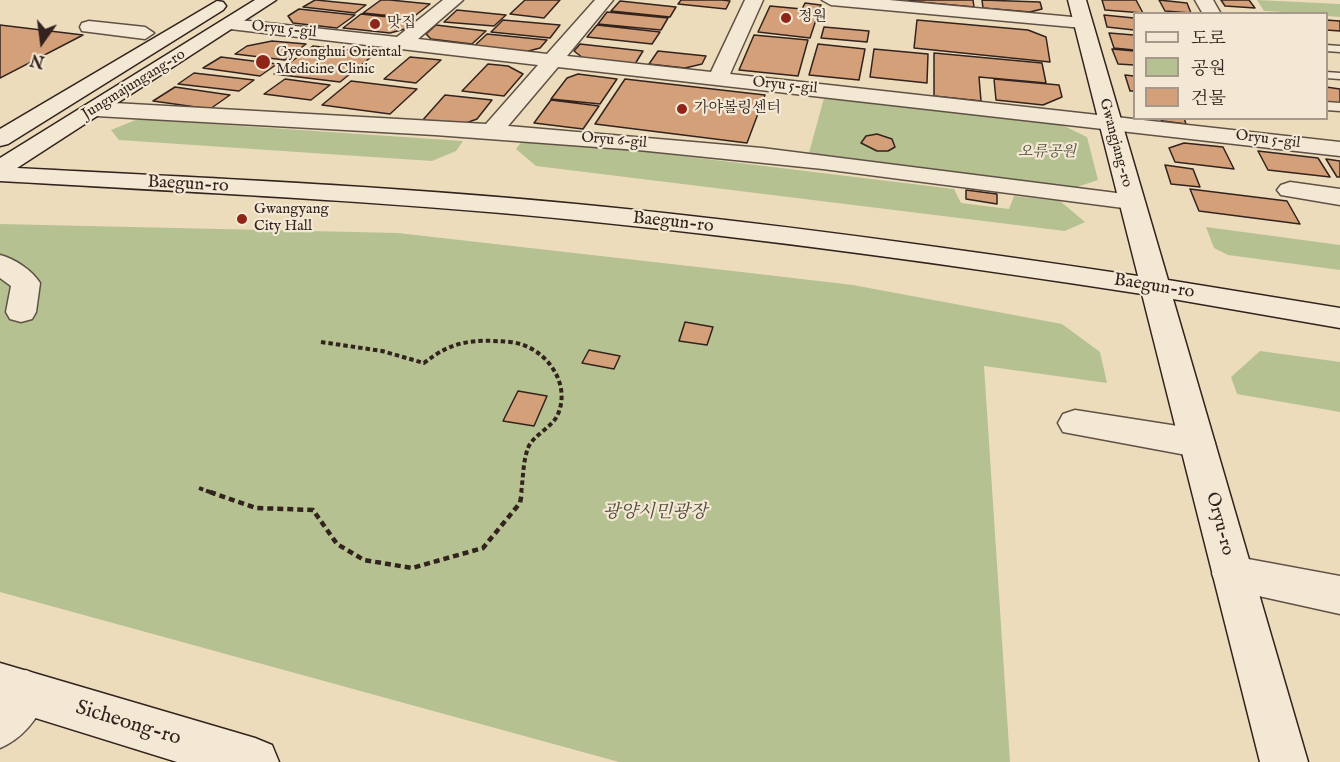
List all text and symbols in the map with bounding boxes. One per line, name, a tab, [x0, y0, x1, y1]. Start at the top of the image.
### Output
place label: 정원	[798, 9, 827, 27]
marker: 정원	[779, 11, 793, 25]
north arrow	[12, 12, 72, 72]
legend	[1133, 12, 1328, 120]
place label: 맛집	[387, 15, 416, 33]
marker: 맛집	[368, 17, 382, 31]
street label: Oryu 5-gil	[251, 18, 317, 42]
text: 도로	[1191, 28, 1226, 51]
place label: Gyeonghui Oriental Medicine Clinic	[276, 44, 402, 79]
street label: Jungmajungang-ro	[79, 46, 189, 124]
text: N	[29, 48, 47, 71]
marker: Gyeonghui Oriental Medicine Clinic	[254, 53, 272, 71]
text: 공원	[1191, 58, 1226, 81]
street label: Oryu 5-gil	[752, 74, 818, 98]
text: 건물	[1191, 88, 1226, 111]
street label: Gwangjang-ro	[1095, 97, 1135, 189]
place label: 가야볼링센터	[694, 100, 781, 118]
marker: 가야볼링센터	[675, 102, 689, 116]
street label: Oryu 5-gil	[1235, 127, 1301, 153]
street label: Oryu 6-gil	[580, 129, 648, 153]
park label: 오류공원	[1018, 144, 1076, 162]
street label: Baegun-ro	[147, 172, 229, 198]
place label: Gwangyang City Hall	[254, 201, 329, 236]
street label: Baegun-ro	[631, 208, 715, 238]
marker: Gwangyang City Hall	[235, 212, 249, 226]
street label: Baegun-ro	[1112, 270, 1196, 304]
street label: Oryu-ro	[1200, 490, 1238, 558]
park label: 광양시민광장	[603, 502, 707, 524]
street label: Sicheong-ro	[72, 696, 184, 752]

